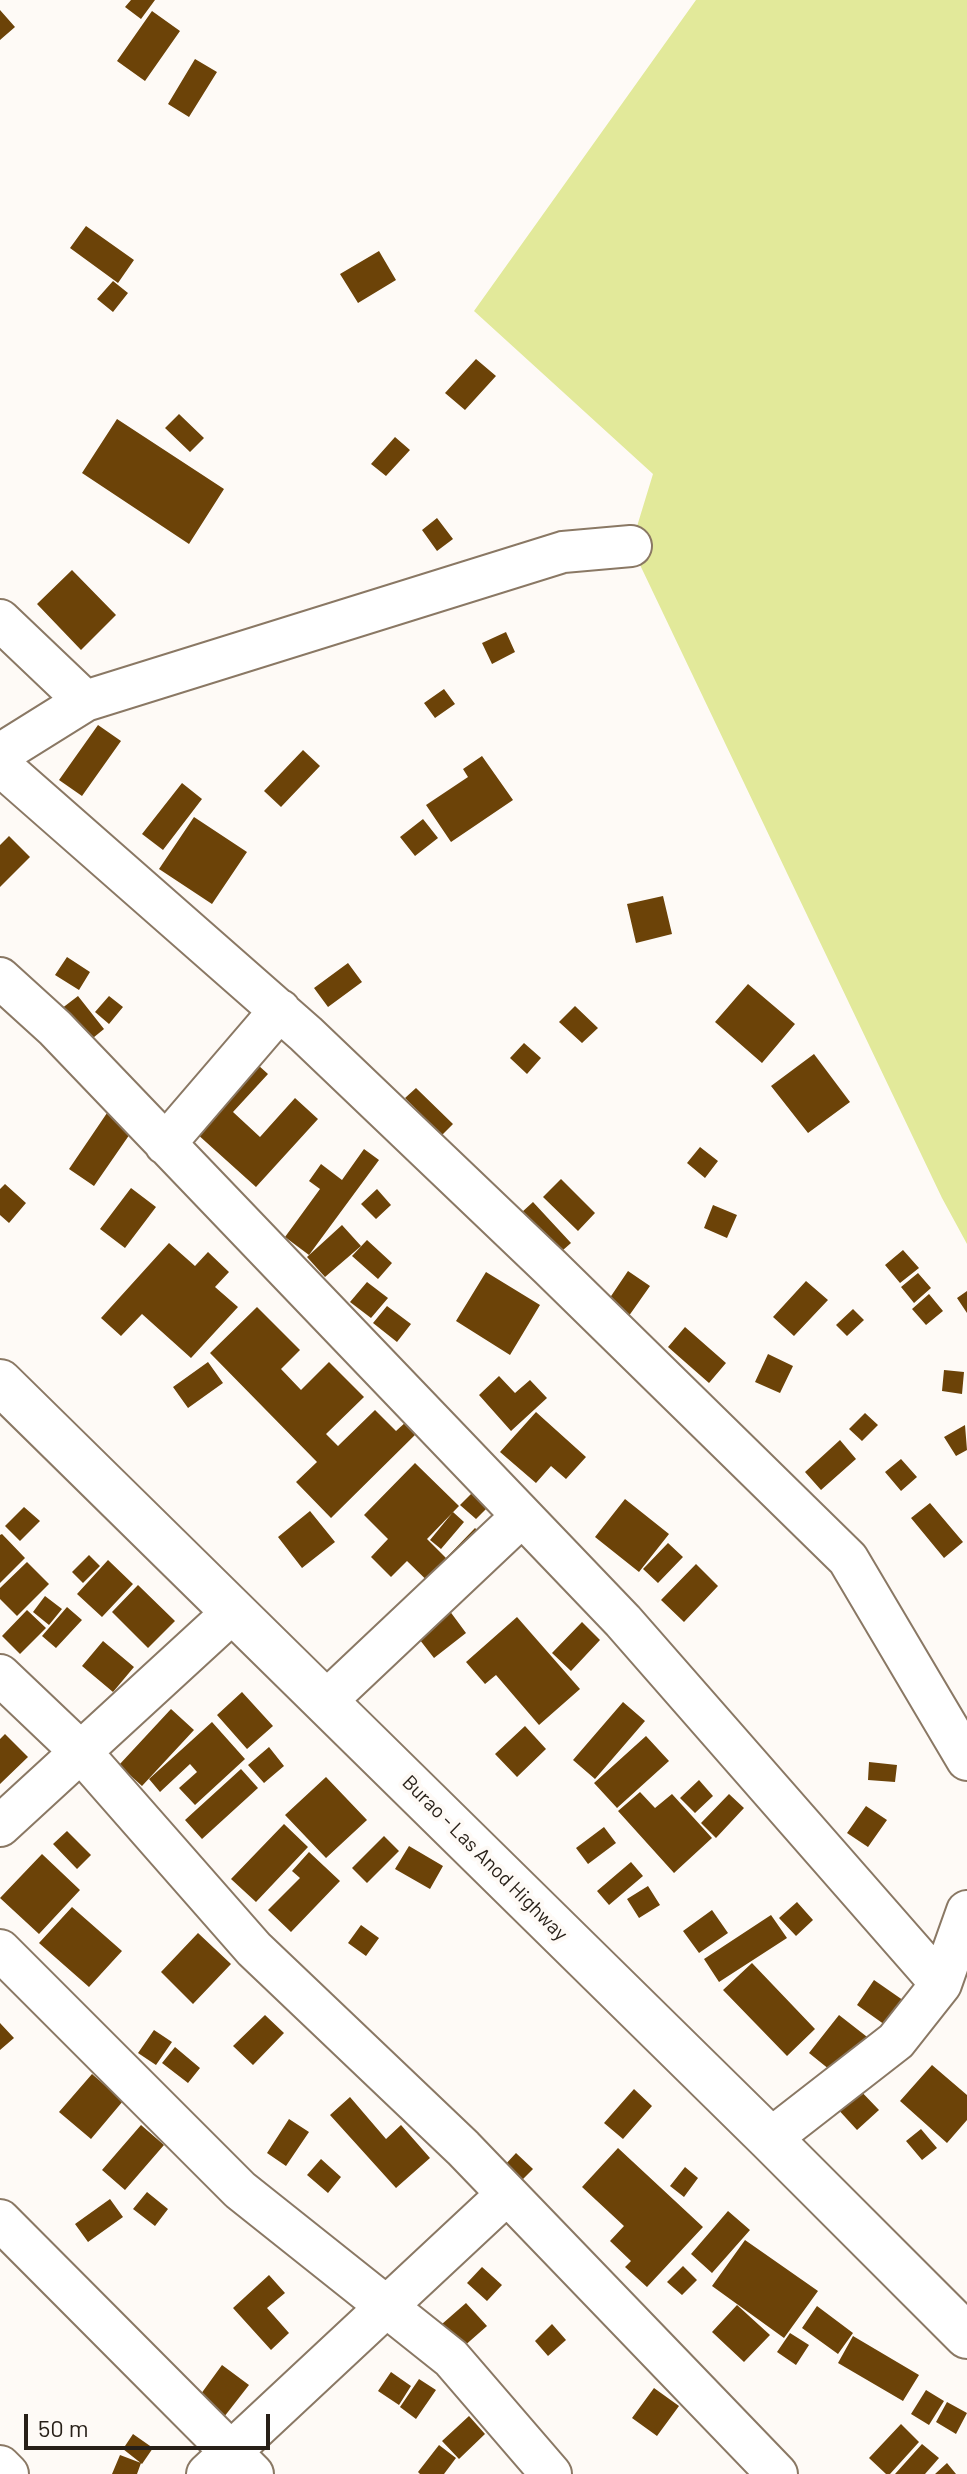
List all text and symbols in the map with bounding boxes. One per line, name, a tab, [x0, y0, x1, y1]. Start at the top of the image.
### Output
street label: Burao - Las Anod Highway	[397, 1770, 573, 1946]
scale bar	[28, 2398, 274, 2448]
text: 50 m	[38, 2413, 89, 2442]

